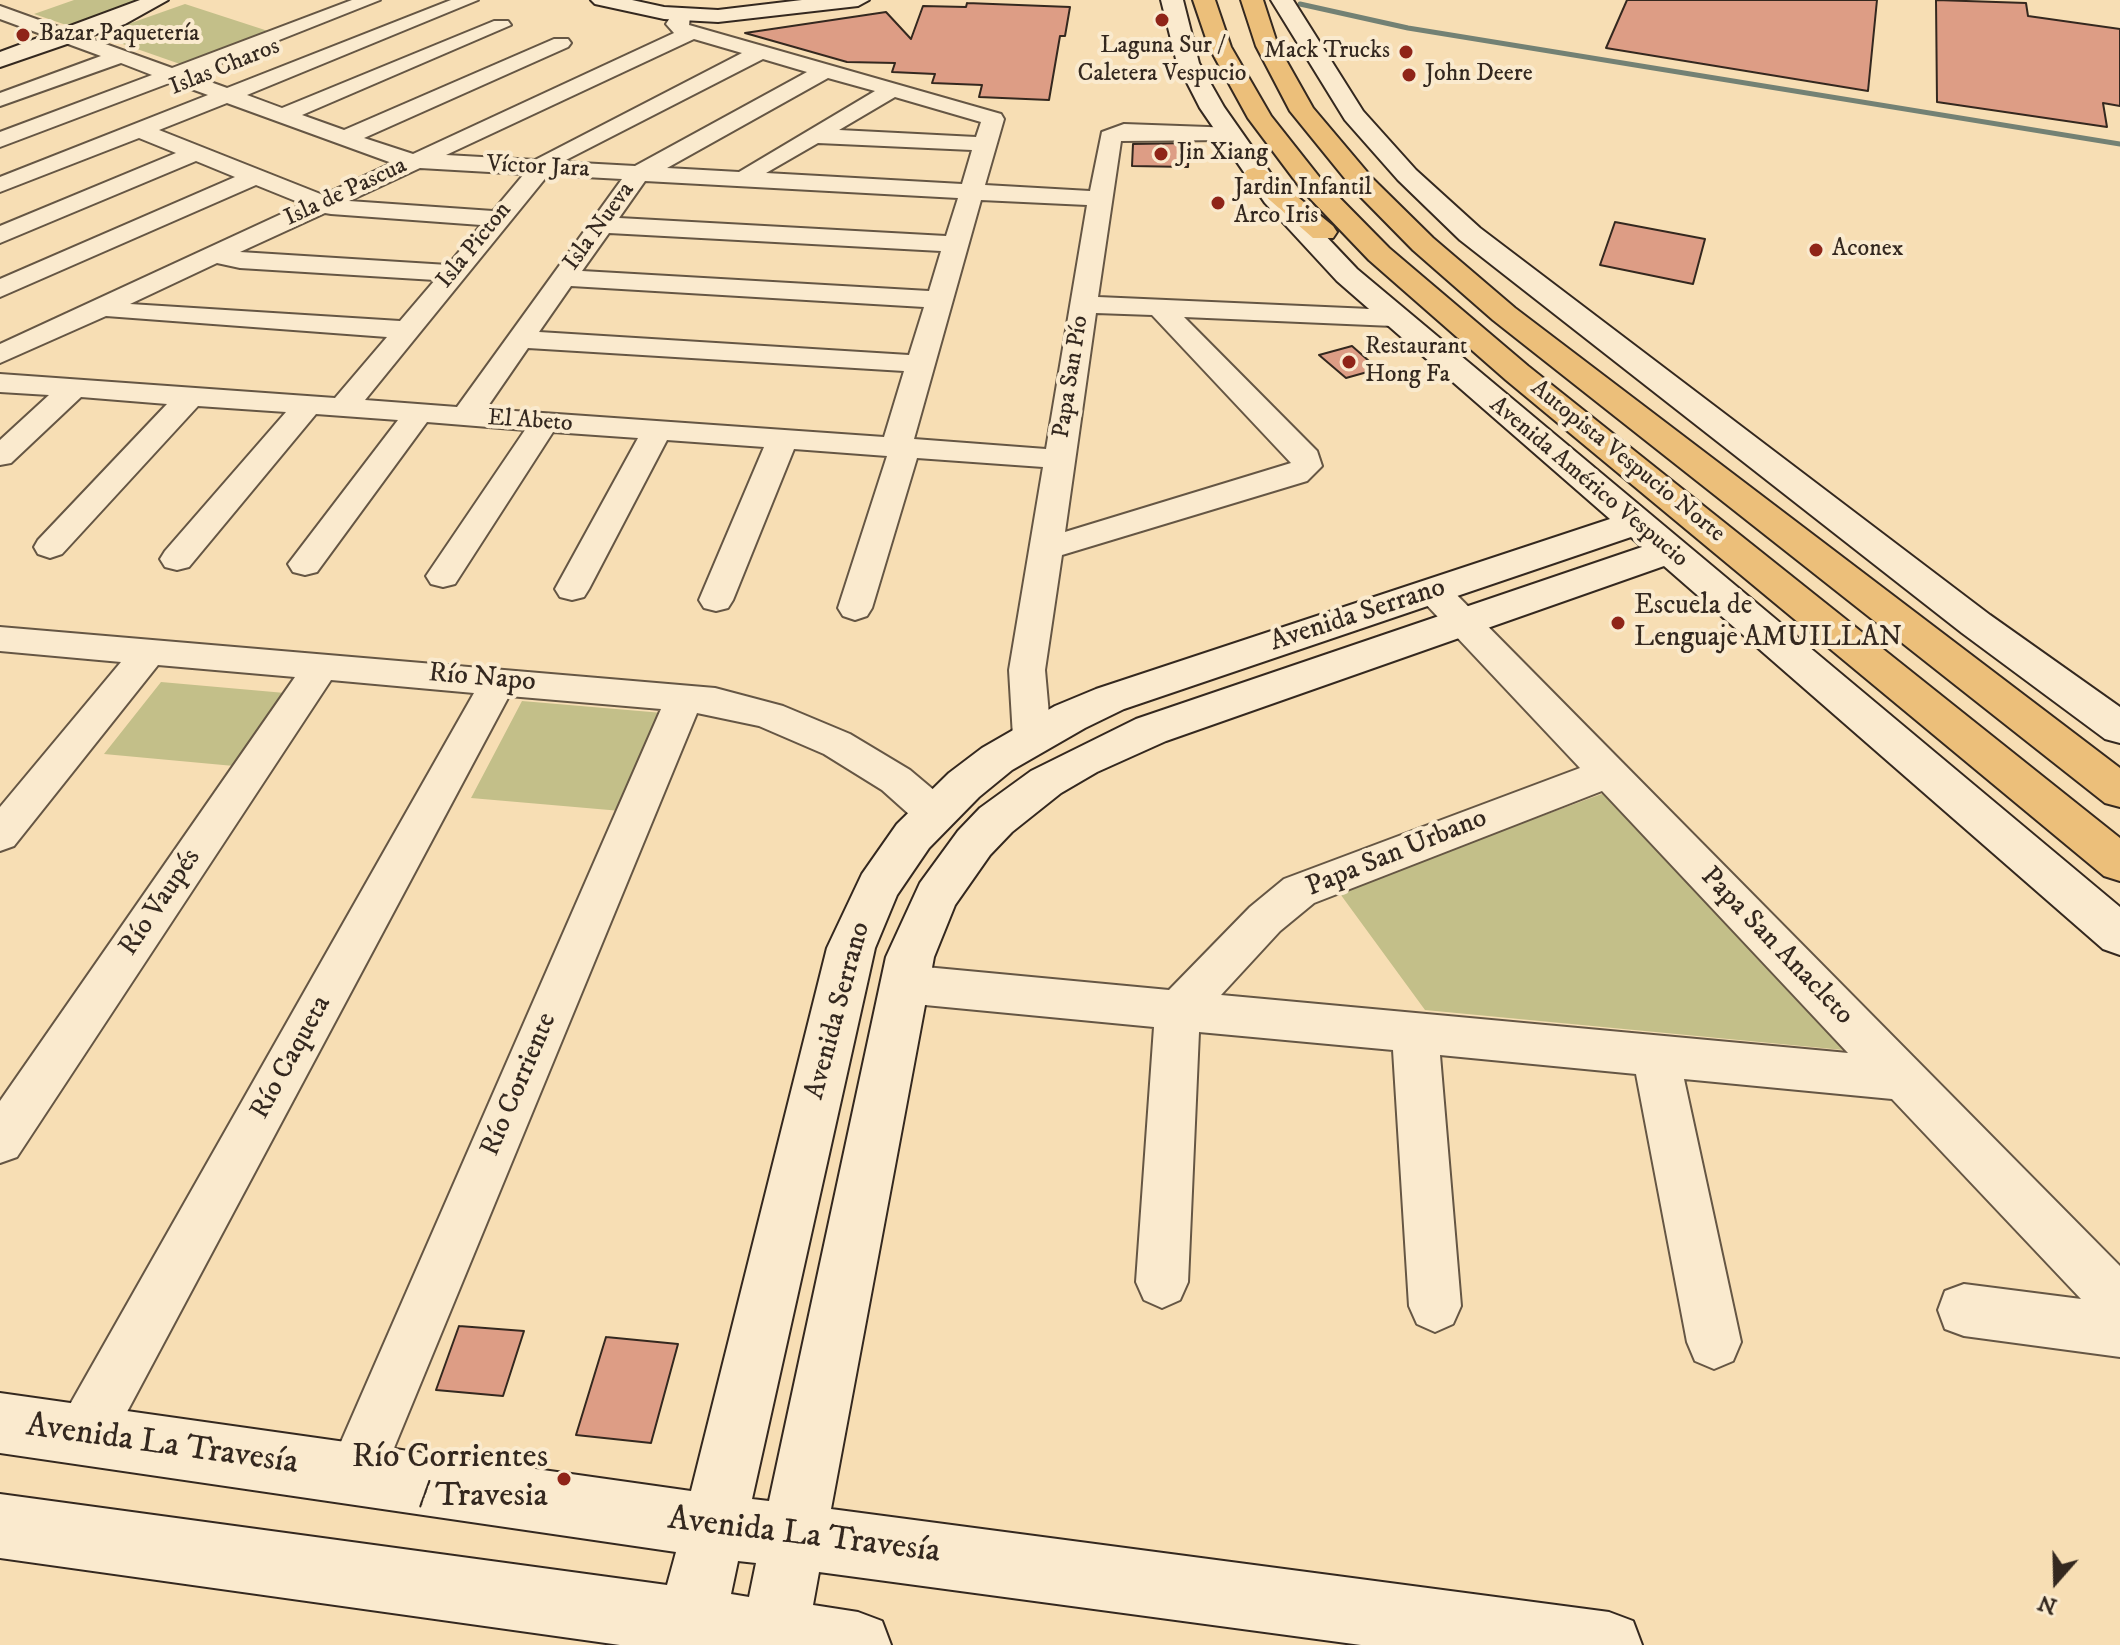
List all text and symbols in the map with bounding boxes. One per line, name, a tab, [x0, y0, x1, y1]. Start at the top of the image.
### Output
marker: Laguna Sur / Caletera Vespucio	[1153, 11, 1171, 29]
place label: Bazar Paquetería	[39, 21, 200, 49]
marker: Bazar Paquetería	[14, 26, 32, 44]
street label: Islas Charos	[166, 33, 284, 103]
place label: Laguna Sur / Caletera Vespucio	[1078, 33, 1246, 89]
place label: Mack Trucks	[1264, 38, 1390, 66]
marker: Mack Trucks	[1397, 43, 1415, 61]
place label: John Deere	[1425, 61, 1533, 89]
marker: John Deere	[1400, 66, 1418, 84]
place label: Jin Xiang	[1177, 140, 1268, 168]
marker: Jin Xiang	[1152, 145, 1170, 163]
street label: Víctor Jara	[486, 151, 590, 185]
street label: Isla de Pascua	[280, 152, 412, 234]
place label: Jardin Infantil Arco Iris	[1234, 175, 1372, 231]
street label: Isla Nueva	[558, 177, 642, 277]
marker: Jardin Infantil Arco Iris	[1209, 194, 1227, 212]
street label: Isla Picton	[431, 197, 519, 295]
place label: Aconex	[1832, 236, 1903, 264]
marker: Aconex	[1807, 241, 1825, 259]
street label: Papa San Pío	[1048, 314, 1096, 440]
place label: Restaurant Hong Fa	[1365, 334, 1467, 390]
marker: Restaurant Hong Fa	[1340, 353, 1358, 371]
street label: Autopista Vespucio Norte	[1524, 375, 1730, 549]
street label: Avenida Américo Vespucio	[1483, 391, 1693, 575]
street label: El Abeto	[487, 405, 573, 439]
street label: Avenida Serrano	[1266, 572, 1450, 660]
place label: Escuela de Lenguaje AMUILLAN	[1634, 590, 1902, 656]
marker: Escuela de Lenguaje AMUILLAN	[1609, 614, 1627, 632]
street label: Río Napo	[427, 658, 537, 700]
street label: Papa San Urbano	[1302, 803, 1492, 905]
street label: Río Vaupés	[113, 843, 209, 963]
street label: Papa San Anacleto	[1692, 861, 1860, 1033]
street label: Avenida Serrano	[799, 919, 879, 1103]
street label: Río Caqueta	[244, 990, 340, 1126]
street label: Río Corriente	[475, 1008, 565, 1162]
street label: Avenida La Travesía	[23, 1407, 301, 1485]
place label: Río Corrientes / Travesia	[352, 1439, 548, 1518]
marker: Río Corrientes / Travesia	[555, 1470, 573, 1488]
street label: Avenida La Travesía	[665, 1500, 943, 1574]
north arrow	[2016, 1541, 2096, 1621]
text: N	[2035, 1588, 2061, 1620]

